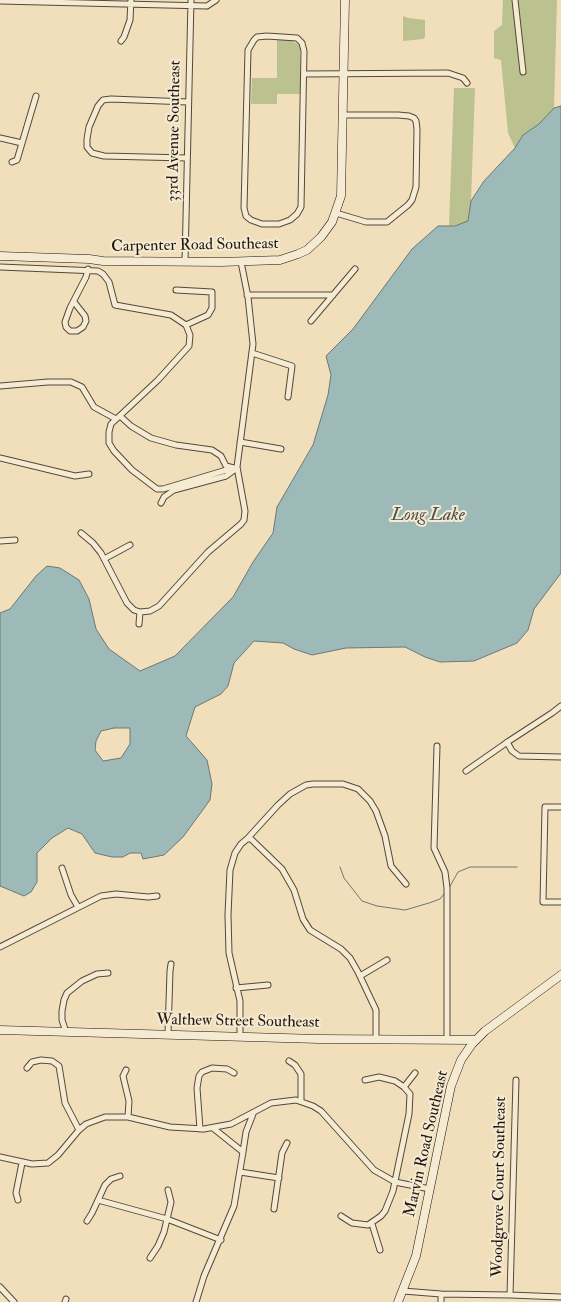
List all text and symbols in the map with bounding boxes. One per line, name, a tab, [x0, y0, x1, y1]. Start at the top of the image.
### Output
street label: 33rd Avenue Southeast	[164, 60, 186, 202]
street label: Carpenter Road Southeast	[111, 235, 279, 257]
water label: Long Lake	[391, 505, 465, 527]
street label: Walthew Street Southeast	[156, 1011, 320, 1033]
street label: Marvin Road Southeast	[401, 1069, 453, 1219]
street label: Woodgrove Court Southeast	[489, 1096, 511, 1278]

